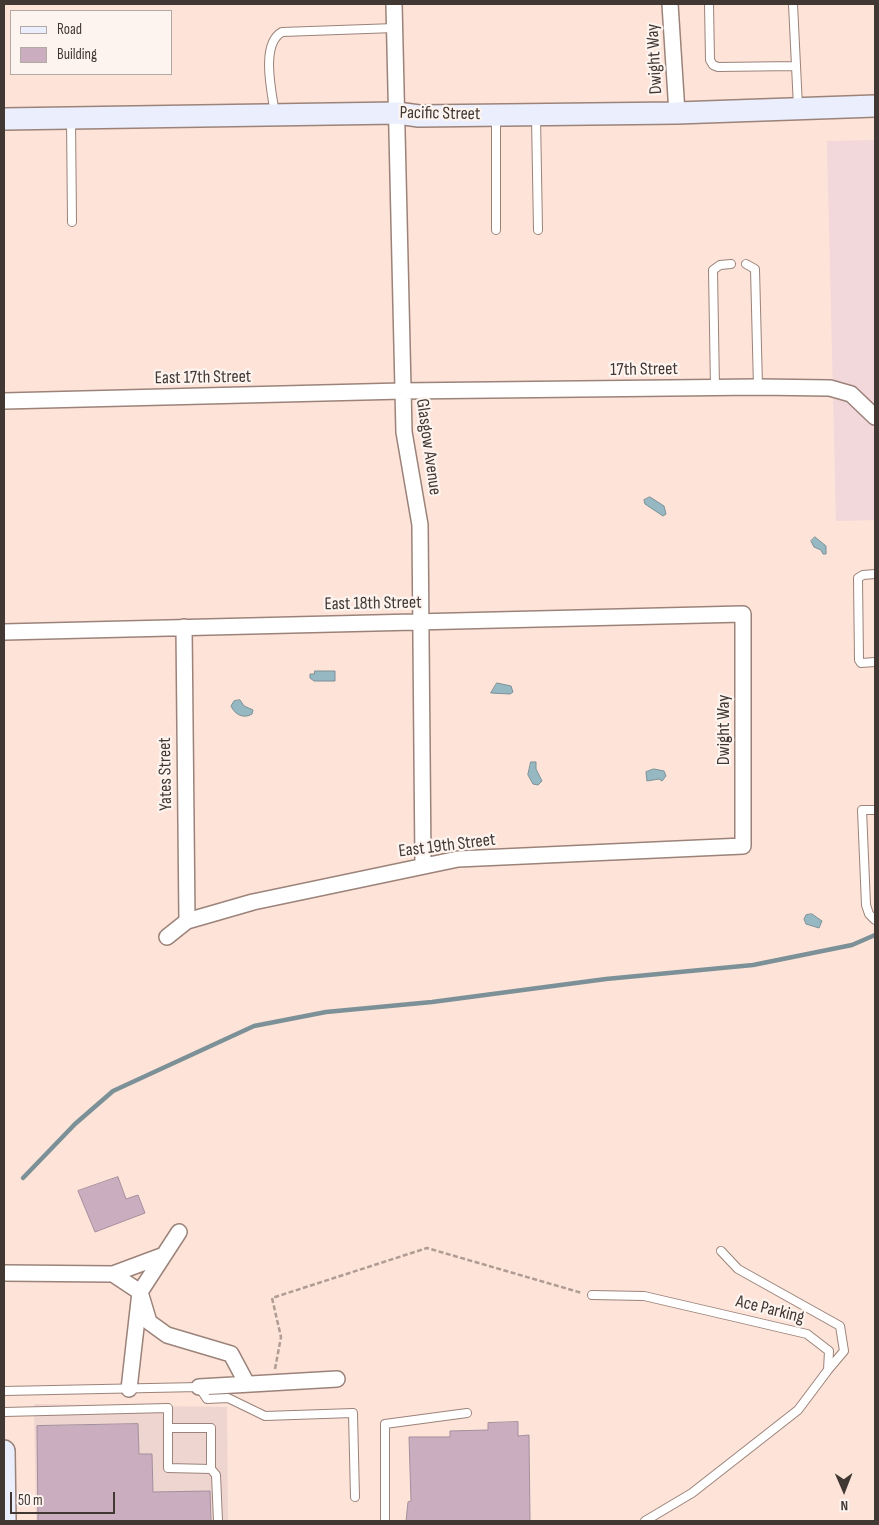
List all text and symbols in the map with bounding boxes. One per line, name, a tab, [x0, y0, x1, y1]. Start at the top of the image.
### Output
legend	[10, 10, 172, 75]
text: Road	[57, 20, 82, 39]
street label: Dwight Way	[642, 23, 668, 95]
text: Building	[57, 45, 97, 64]
street label: Pacific Street	[399, 102, 481, 126]
street label: 17th Street	[610, 359, 678, 381]
street label: East 17th Street	[155, 366, 251, 390]
street label: Glasgow Avenue	[411, 397, 445, 497]
street label: East 18th Street	[324, 592, 422, 616]
street label: Dwight Way	[713, 695, 735, 765]
street label: Yates Street	[155, 737, 177, 811]
street label: East 19th Street	[397, 829, 497, 863]
street label: Ace Parking	[734, 1291, 806, 1329]
north arrow	[819, 1465, 869, 1515]
scale bar	[12, 1482, 118, 1514]
text: 50 m	[18, 1491, 43, 1510]
text: N	[840, 1497, 848, 1514]

